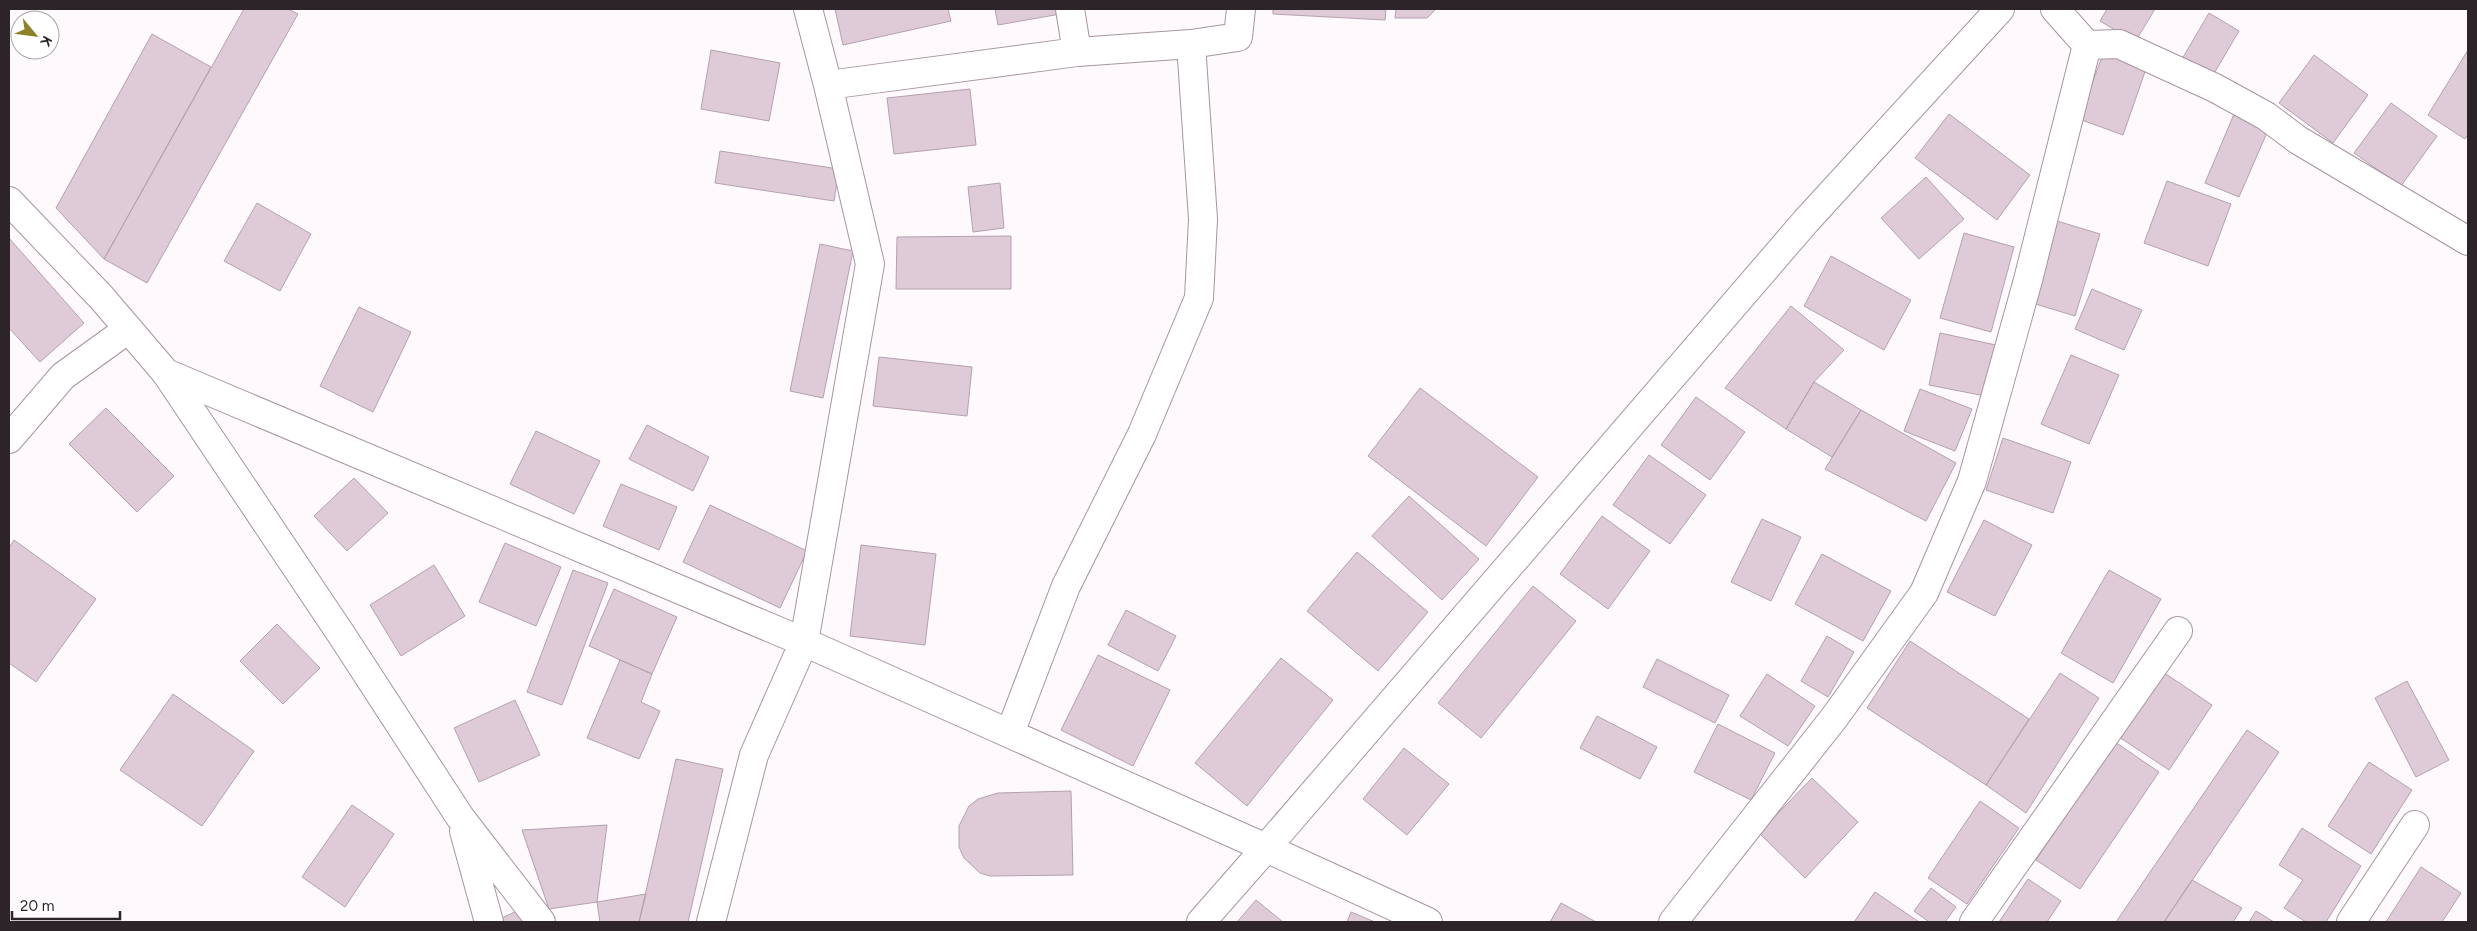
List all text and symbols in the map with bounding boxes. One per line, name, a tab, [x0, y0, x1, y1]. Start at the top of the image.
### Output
north arrow	[10, 10, 60, 60]
text: K	[36, 33, 56, 50]
scale bar	[12, 888, 120, 920]
text: 20 m	[20, 897, 54, 915]

